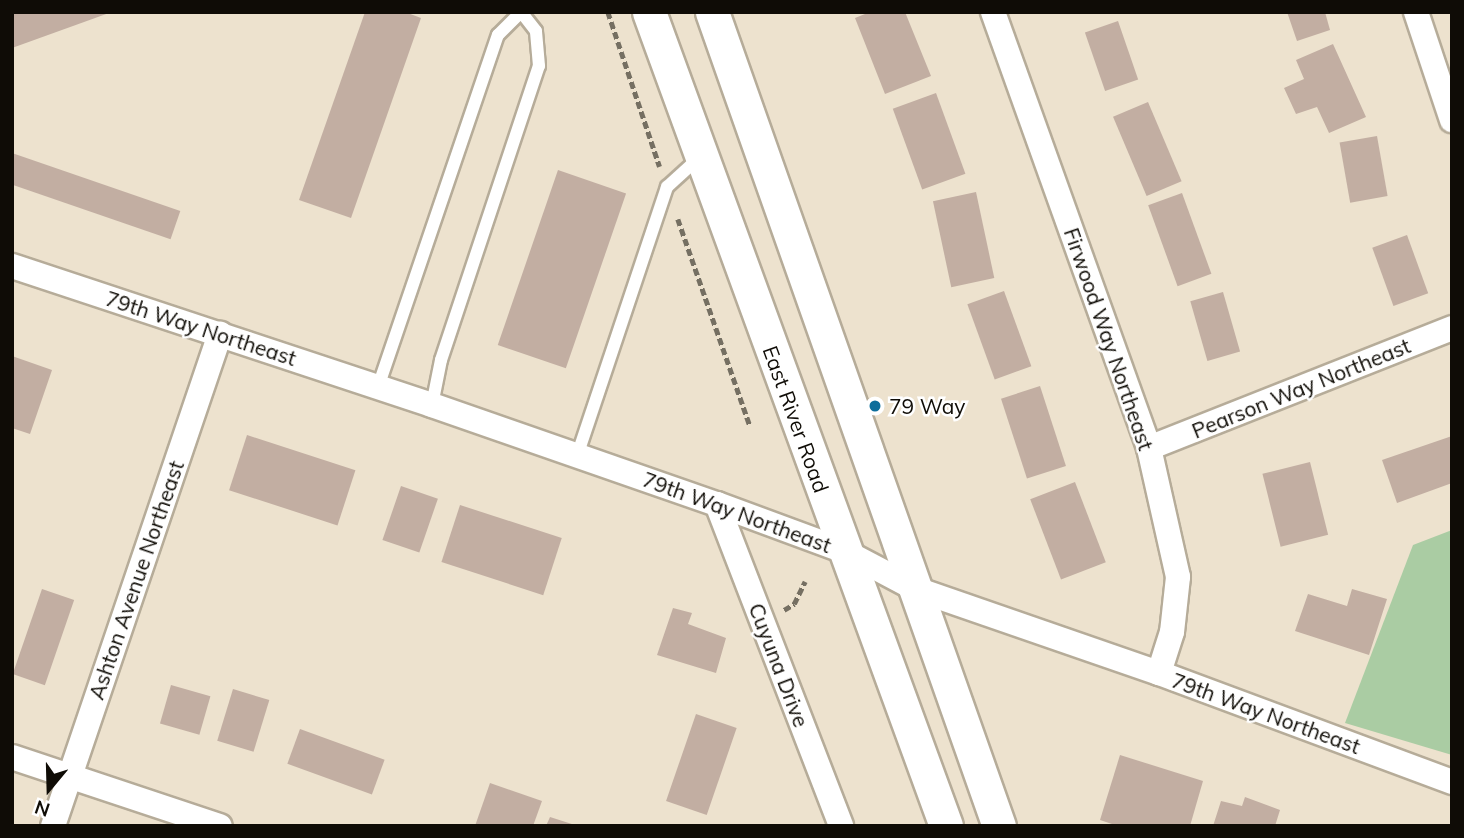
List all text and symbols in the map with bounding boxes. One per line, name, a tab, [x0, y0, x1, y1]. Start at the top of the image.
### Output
street label: Firwood Way Northeast	[1059, 224, 1159, 454]
street label: 79th Way Northeast	[103, 285, 299, 371]
street label: Pearson Way Northeast	[1188, 333, 1414, 443]
street label: East River Road	[758, 342, 834, 496]
place label: 79 Way	[889, 393, 965, 419]
marker: 79 Way	[867, 398, 883, 414]
street label: Ashton Avenue Northeast	[83, 457, 189, 703]
street label: 79th Way Northeast	[639, 466, 835, 558]
street label: Cuyuna Drive	[744, 600, 814, 730]
street label: 79th Way Northeast	[1168, 667, 1364, 759]
north arrow	[14, 754, 84, 824]
text: N	[31, 795, 53, 823]

